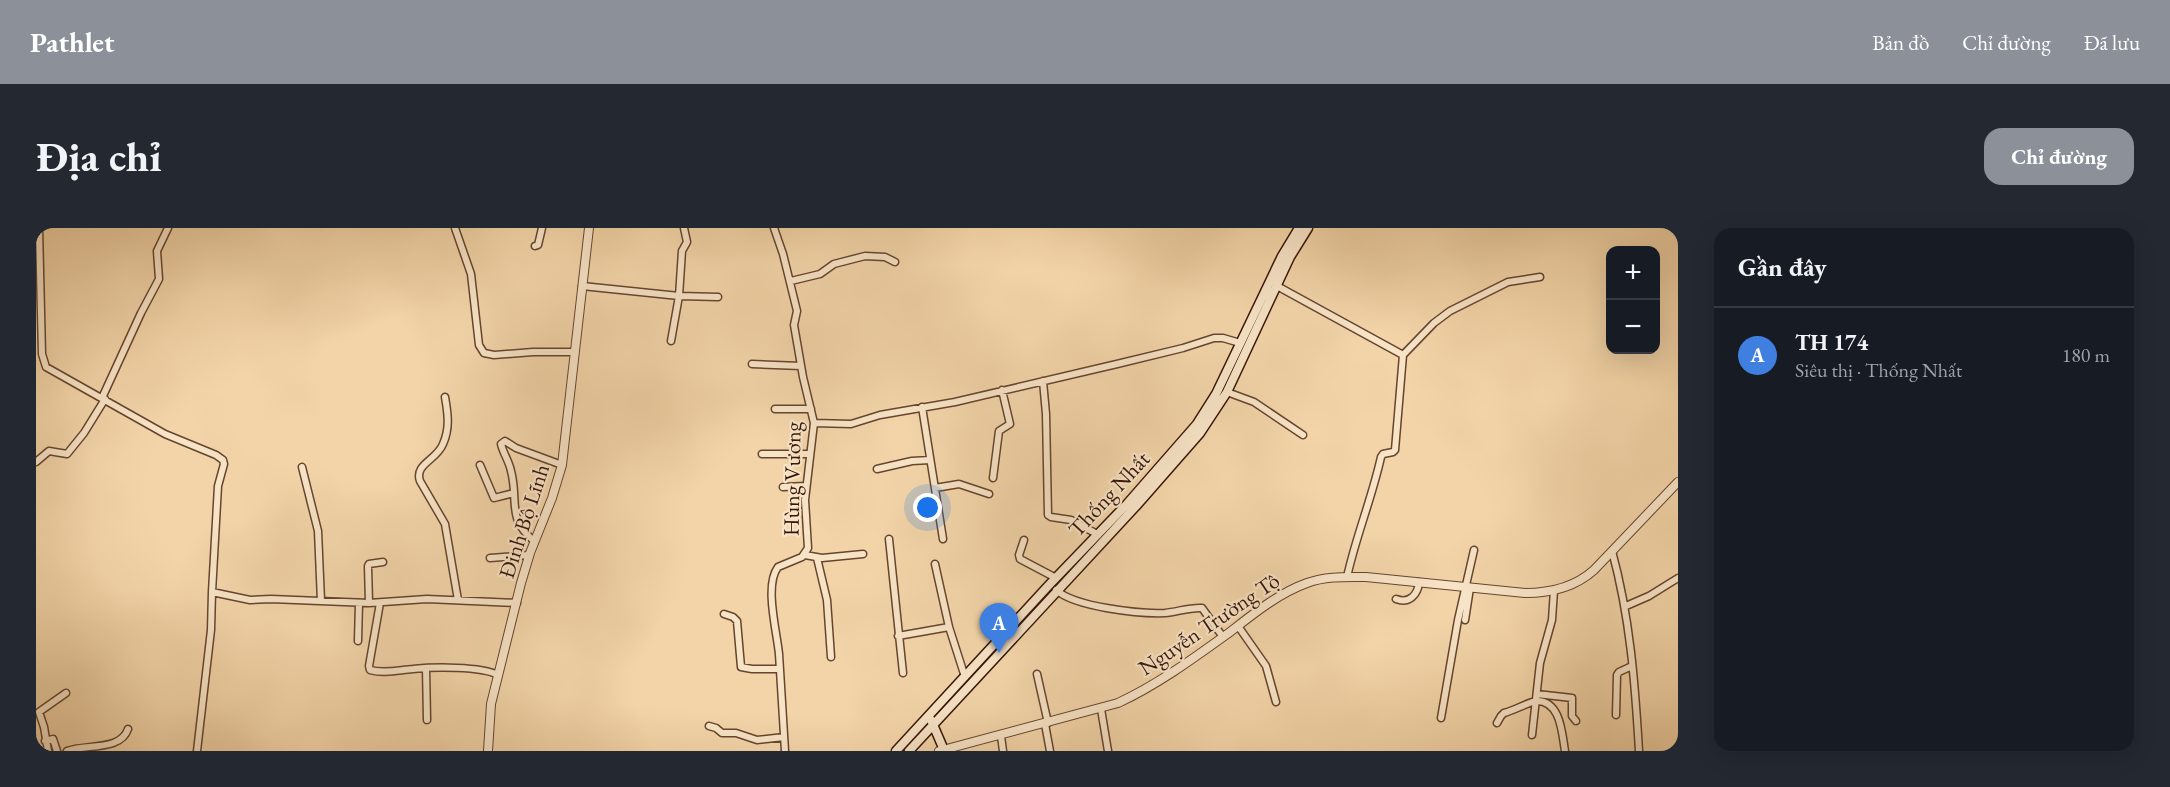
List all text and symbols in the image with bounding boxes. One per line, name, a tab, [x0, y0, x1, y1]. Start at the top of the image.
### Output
text: Pathlet	[30, 24, 114, 60]
text: Bản đồ	[1872, 29, 1929, 56]
text: Chỉ đường	[1962, 29, 2051, 56]
text: Đã lưu	[2084, 29, 2140, 56]
button: Chỉ đường	[1984, 128, 2134, 185]
text: Địa chỉ	[36, 129, 162, 184]
map controls	[1606, 246, 1660, 354]
button: +	[1606, 246, 1660, 300]
text: Gần đây	[1738, 250, 1827, 284]
button: −	[1606, 300, 1660, 354]
text: TH 174	[1795, 328, 1868, 357]
text: A	[1750, 342, 1765, 368]
text: 180 m	[2062, 342, 2110, 368]
text: Siêu thị · Thống Nhất	[1795, 357, 1962, 383]
street label: Hùng Vương	[777, 421, 808, 536]
street label: Thống Nhất	[1062, 445, 1156, 543]
street label: Đinh Bộ Lĩnh	[492, 460, 556, 582]
your location	[913, 493, 942, 522]
street label: Nguyễn Trường Tộ	[1133, 566, 1285, 682]
pin: A	[980, 604, 1018, 653]

